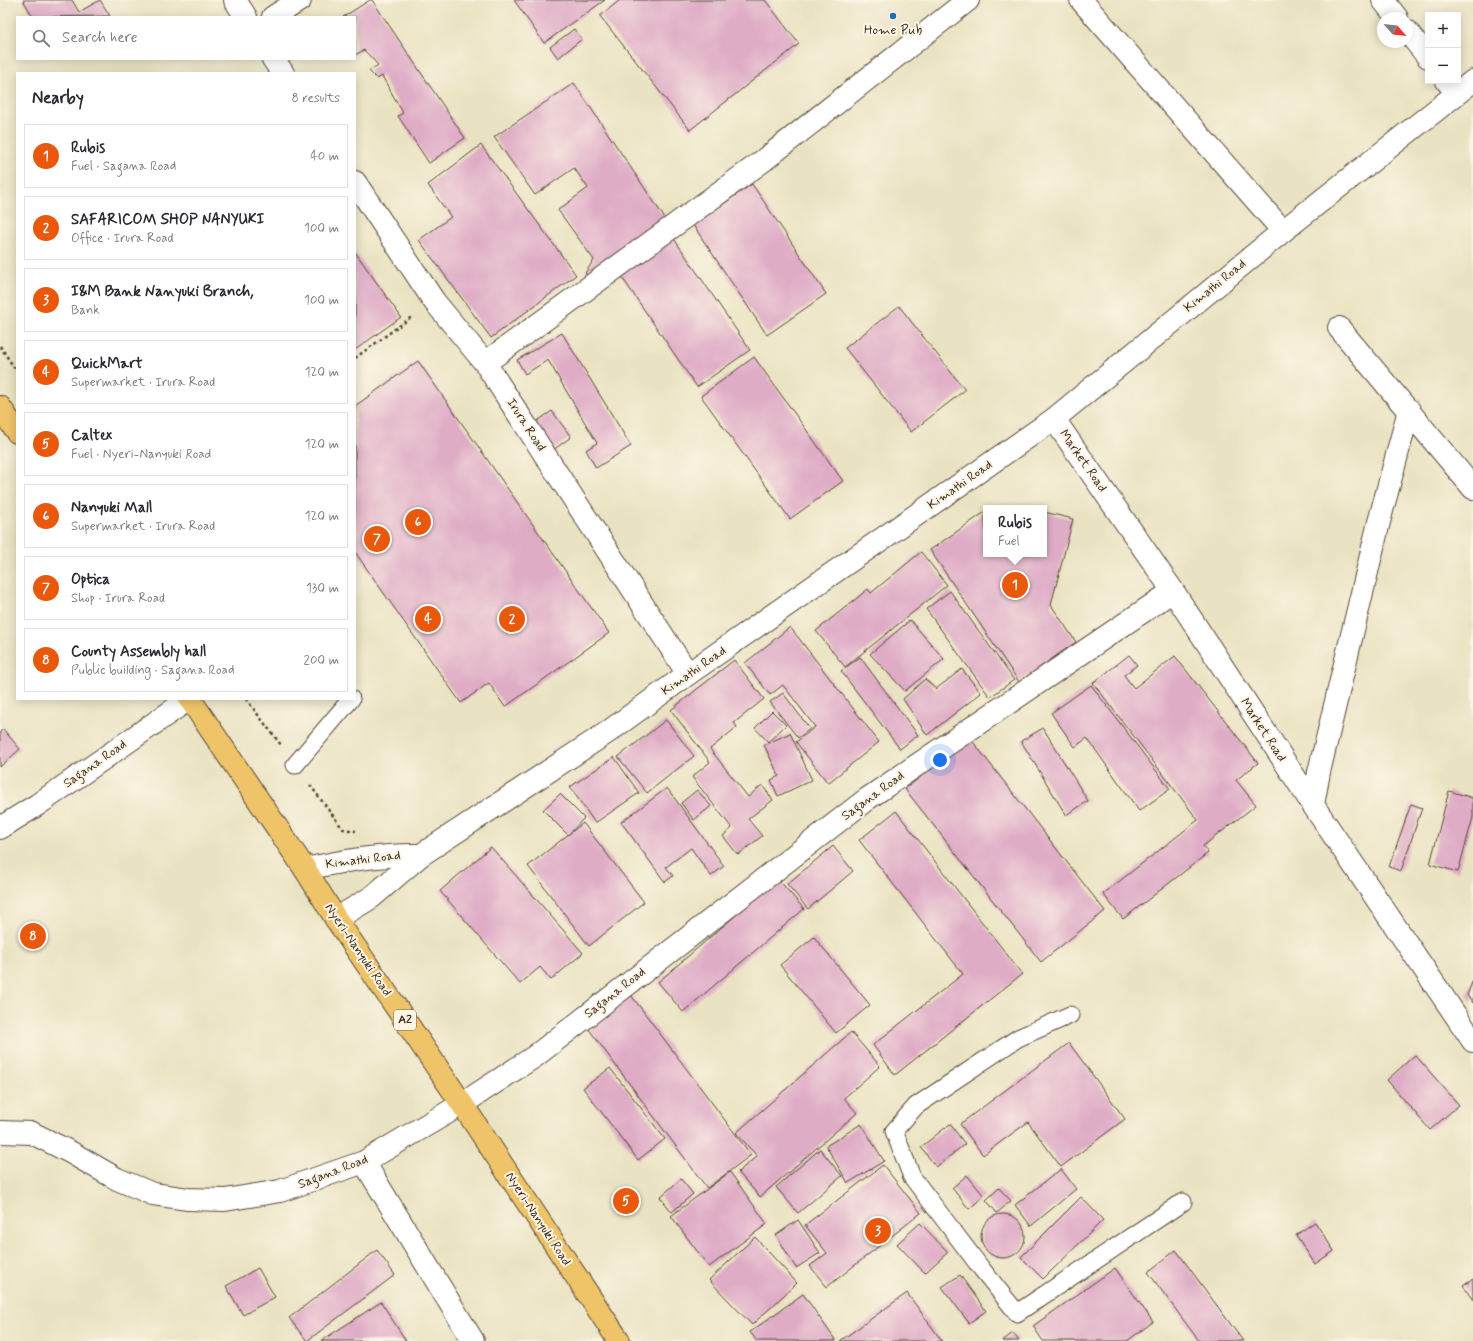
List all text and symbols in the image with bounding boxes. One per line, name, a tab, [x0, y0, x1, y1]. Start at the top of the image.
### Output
marker: Home Pub	[888, 11, 898, 21]
north arrow	[1377, 12, 1413, 48]
map controls	[1425, 12, 1461, 84]
button: +	[1425, 12, 1461, 48]
search box	[16, 16, 356, 60]
place label: Home Pub	[864, 22, 922, 39]
icon: search	[30, 27, 52, 49]
text: Search here	[62, 28, 138, 48]
button: −	[1425, 48, 1461, 84]
text: Nearby	[32, 87, 84, 109]
text: 8 results	[292, 90, 340, 107]
text: Rubis	[71, 138, 105, 158]
text: 1	[43, 148, 49, 165]
text: 40 m	[310, 148, 339, 165]
text: Fuel · Sagana Road	[71, 158, 176, 175]
text: SAFARICOM SHOP NANYUKI	[71, 210, 264, 230]
text: 2	[43, 220, 49, 237]
text: 100 m	[304, 220, 339, 237]
text: Office · Irura Road	[71, 230, 174, 247]
street label: Kimathi Road	[1180, 256, 1250, 316]
text: I&M Bank Nanyuki Branch,	[71, 282, 253, 302]
text: 3	[43, 292, 49, 309]
text: 100 m	[304, 292, 339, 309]
text: Bank	[71, 302, 100, 319]
text: QuickMart	[71, 354, 143, 374]
text: 4	[42, 364, 50, 381]
text: 120 m	[305, 364, 339, 381]
text: Supermarket · Irura Road	[71, 374, 215, 391]
street label: Irura Road	[503, 395, 550, 455]
text: Caltex	[71, 426, 112, 446]
street label: Market Road	[1055, 426, 1111, 496]
text: 5	[42, 436, 50, 453]
text: 120 m	[305, 436, 339, 453]
text: Fuel · Nyeri-Nanyuki Road	[71, 446, 211, 463]
street label: Kimathi Road	[924, 456, 996, 514]
text: Nanyuki Mall	[71, 498, 152, 518]
popup	[983, 505, 1047, 557]
pin: 6	[405, 507, 431, 537]
text: 6	[43, 508, 49, 525]
text: 120 m	[305, 508, 339, 525]
text: Rubis	[998, 513, 1032, 533]
text: Supermarket · Irura Road	[71, 518, 215, 535]
pin: 7	[364, 524, 390, 554]
text: Fuel	[998, 533, 1020, 550]
text: Optica	[71, 570, 110, 590]
pin: 1	[1002, 570, 1028, 600]
text: 7	[42, 580, 50, 597]
text: 130 m	[306, 580, 339, 597]
text: Shop · Irura Road	[71, 590, 165, 607]
pin: 4	[415, 604, 441, 634]
pin: 2	[499, 604, 525, 634]
text: County Assembly hall	[71, 642, 206, 662]
street label: Kimathi Road	[658, 642, 730, 700]
text: 8	[42, 652, 50, 669]
text: 200 m	[304, 652, 339, 669]
text: Public building · Sagana Road	[71, 662, 235, 679]
street label: Market Road	[1236, 695, 1290, 765]
street label: Sagana Road	[60, 736, 131, 794]
your location	[930, 750, 950, 770]
street label: Sagana Road	[838, 768, 909, 826]
street label: Kimathi Road	[325, 847, 401, 873]
street label: Nyeri-Nanyuki Road	[321, 900, 395, 1000]
pin: 8	[20, 921, 46, 951]
street label: Sagana Road	[581, 964, 650, 1024]
road number: A2	[394, 1010, 416, 1030]
street label: Sagana Road	[296, 1151, 371, 1195]
street label: Nyeri-Nanyuki Road	[501, 1169, 575, 1269]
pin: 5	[613, 1186, 639, 1216]
pin: 3	[865, 1216, 891, 1246]

